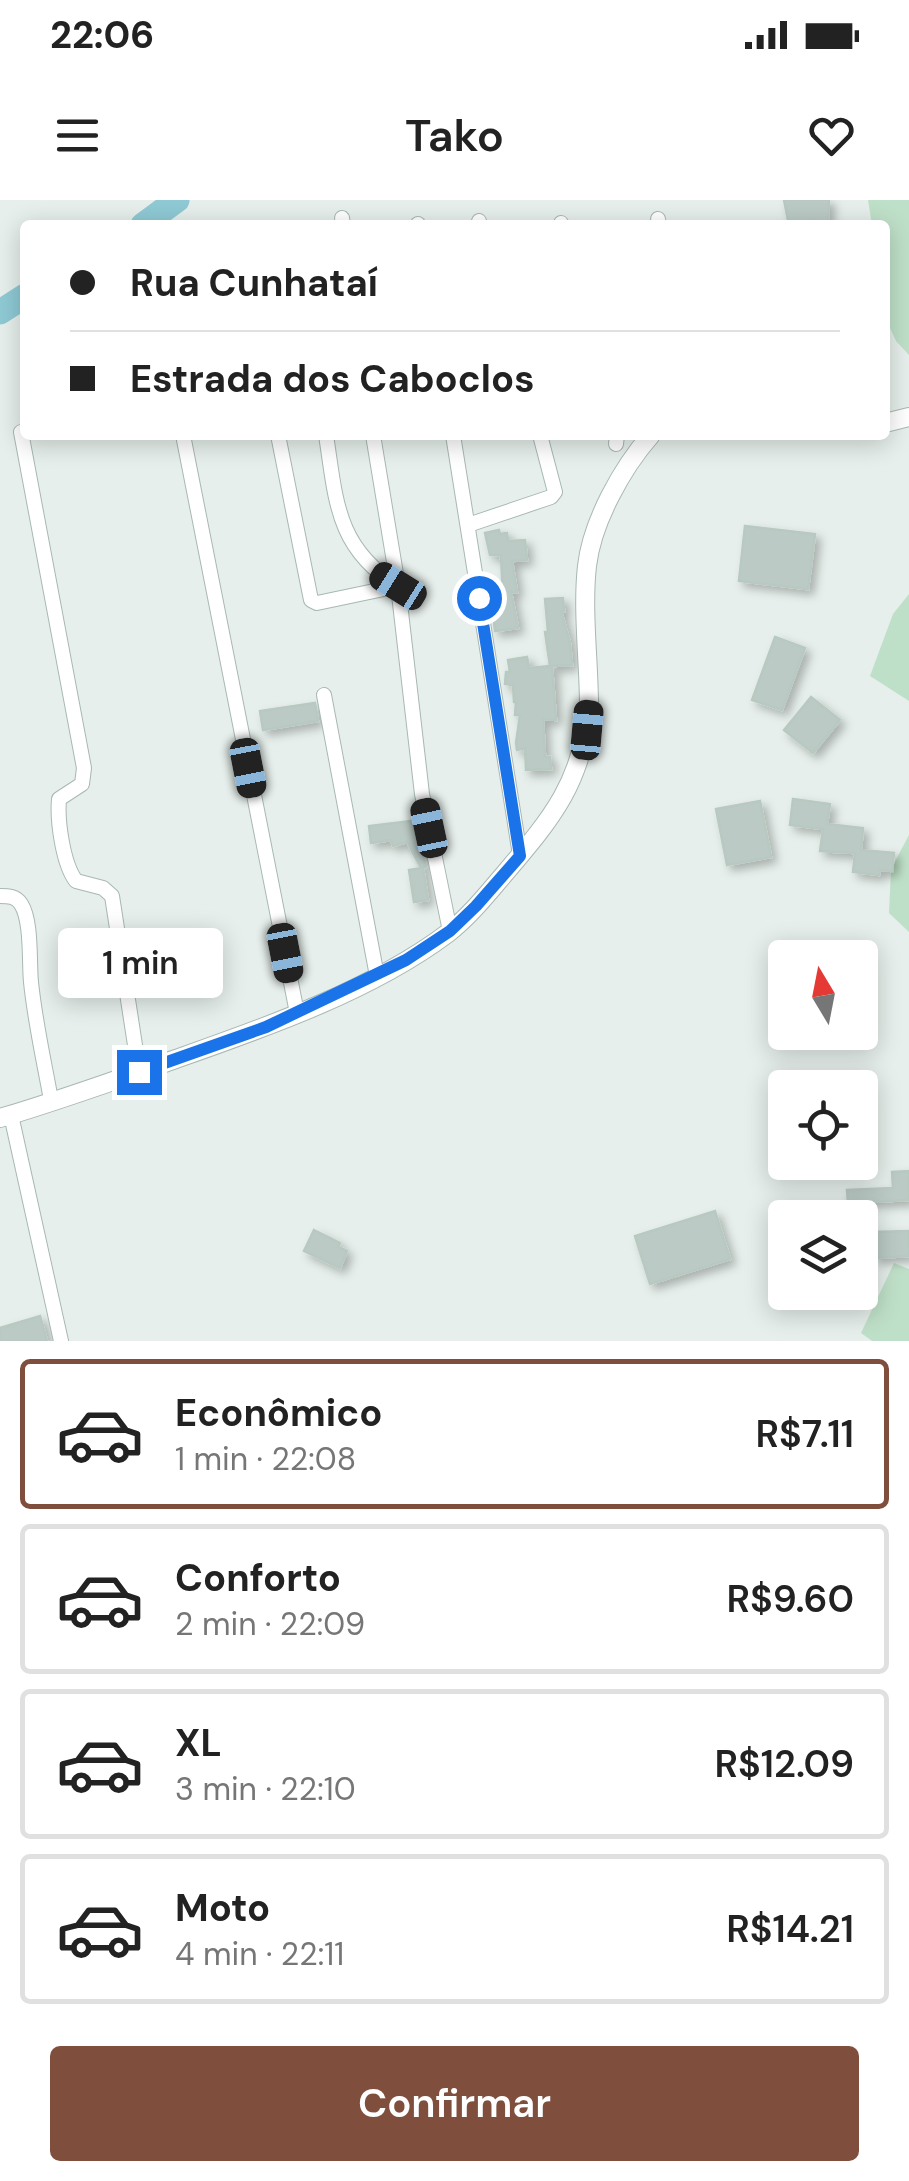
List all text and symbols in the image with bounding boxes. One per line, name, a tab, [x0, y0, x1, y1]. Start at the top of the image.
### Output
text: 22:06	[50, 10, 154, 60]
text: Tako	[405, 106, 504, 165]
icon: menu	[50, 108, 105, 163]
icon: heart	[804, 108, 859, 163]
text: Rua Cunhataí	[130, 258, 378, 308]
text: Estrada dos Caboclos	[130, 354, 534, 404]
car	[365, 557, 431, 615]
route start	[457, 576, 502, 621]
car	[569, 699, 605, 761]
car	[228, 736, 268, 800]
car	[408, 796, 450, 860]
car	[265, 921, 305, 985]
callout: 1 min	[56, 927, 222, 997]
north arrow	[768, 940, 878, 1050]
map controls	[768, 940, 878, 1310]
text: 1 min	[102, 942, 179, 984]
route end	[117, 1050, 162, 1095]
button: locate	[768, 1070, 878, 1180]
button: layers	[768, 1200, 878, 1310]
text: Econômico	[175, 1388, 382, 1438]
icon: car	[55, 1389, 145, 1479]
text: R$7.11	[755, 1409, 854, 1459]
text: 1 min · 22:08	[175, 1438, 356, 1480]
text: Conforto	[175, 1553, 341, 1603]
icon: car	[55, 1554, 145, 1644]
text: R$9.60	[726, 1574, 854, 1624]
text: 2 min · 22:09	[175, 1603, 365, 1645]
text: XL	[175, 1718, 222, 1768]
icon: car	[55, 1719, 145, 1809]
text: R$12.09	[715, 1739, 854, 1789]
text: 3 min · 22:10	[175, 1768, 356, 1810]
text: Moto	[175, 1883, 270, 1933]
icon: car	[55, 1884, 145, 1974]
text: R$14.21	[726, 1904, 854, 1954]
text: 4 min · 22:11	[175, 1933, 344, 1975]
button: Confirmar	[50, 2046, 859, 2161]

